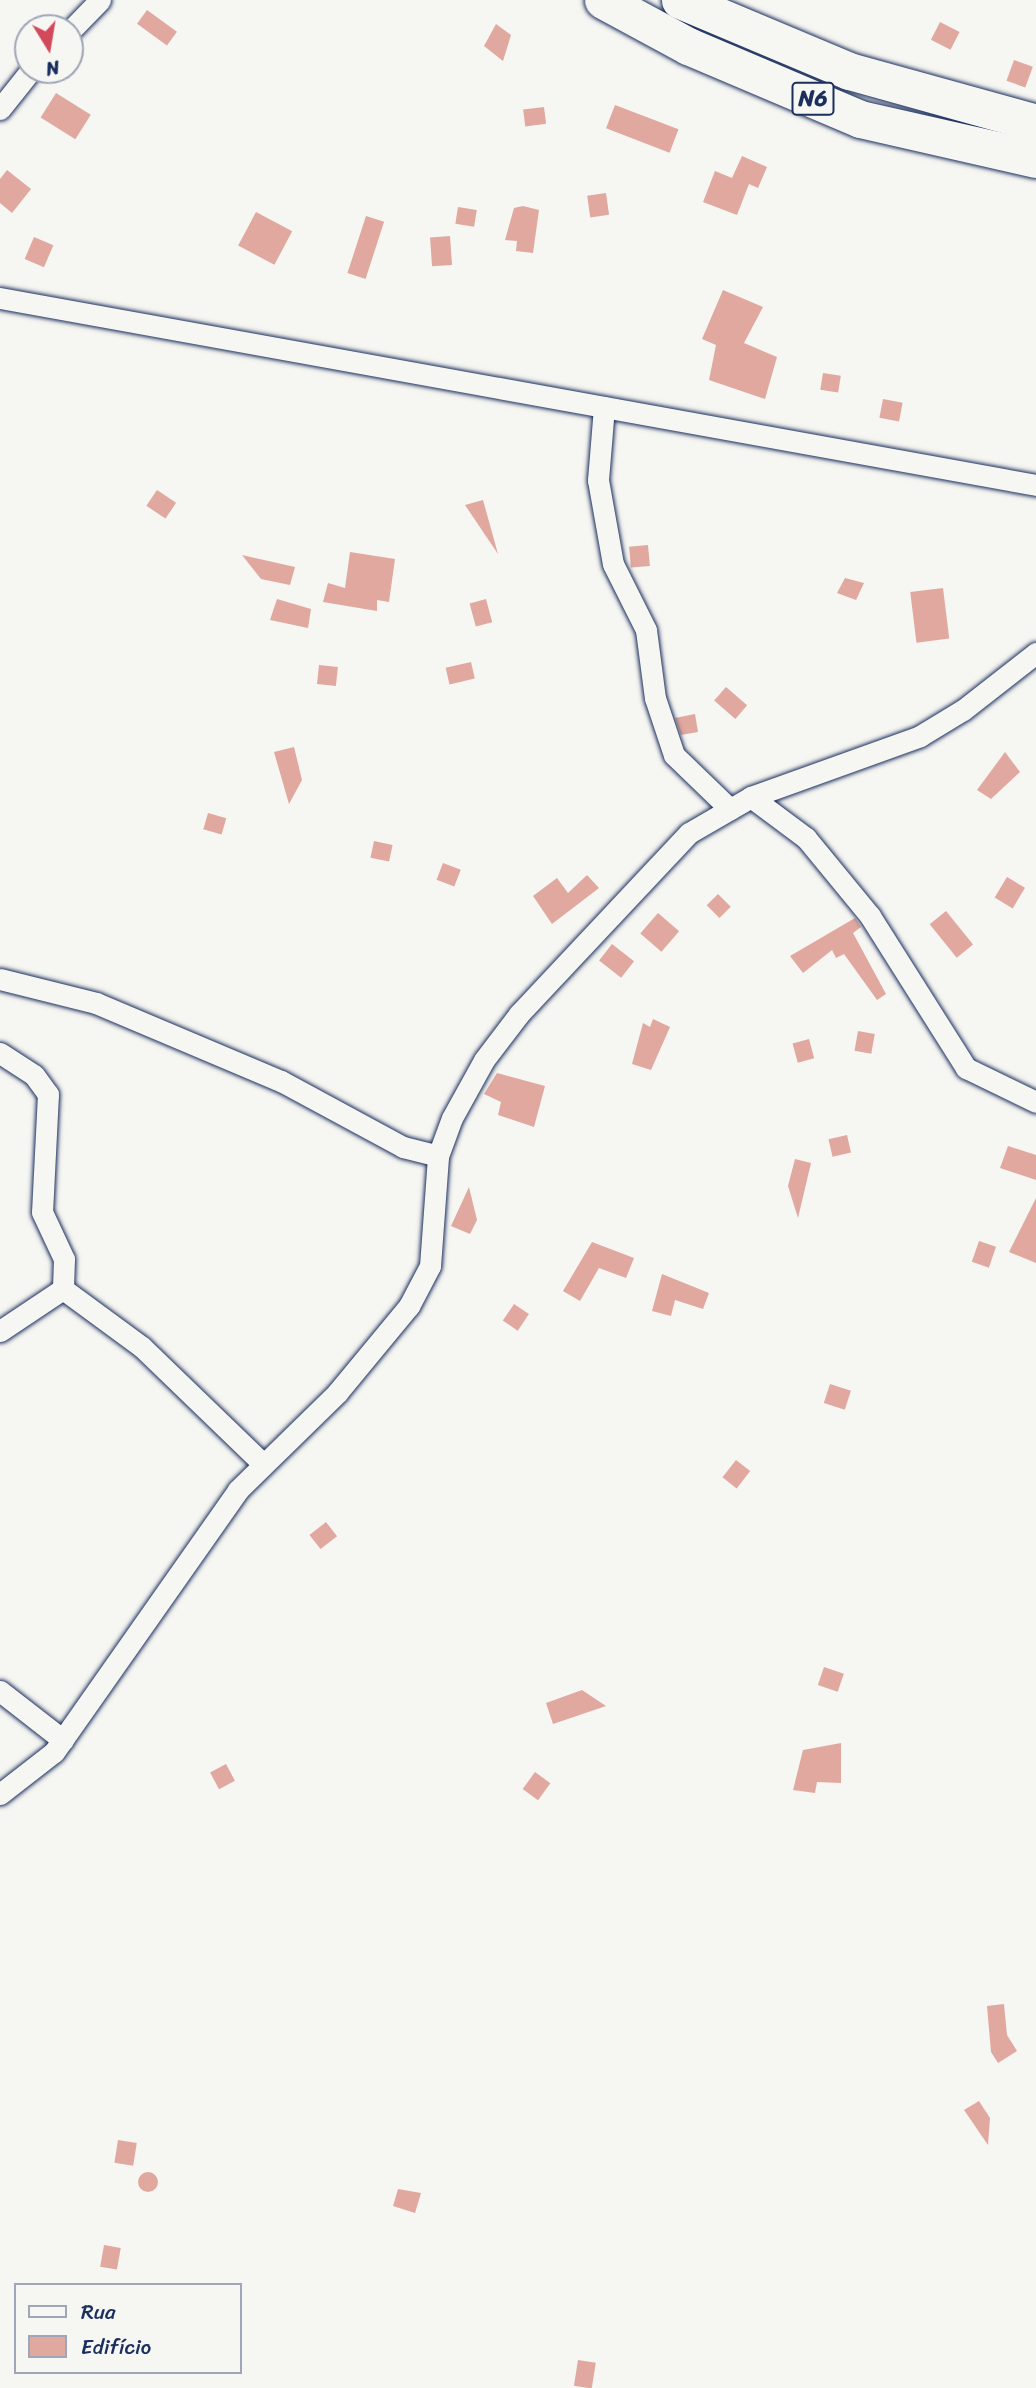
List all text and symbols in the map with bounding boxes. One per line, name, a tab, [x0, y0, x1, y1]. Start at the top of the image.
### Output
north arrow	[14, 14, 84, 84]
text: N	[43, 51, 62, 86]
road number: N6	[790, 80, 836, 118]
legend	[14, 2283, 242, 2374]
text: Rua	[81, 2293, 116, 2331]
text: Edifício	[81, 2328, 151, 2366]

